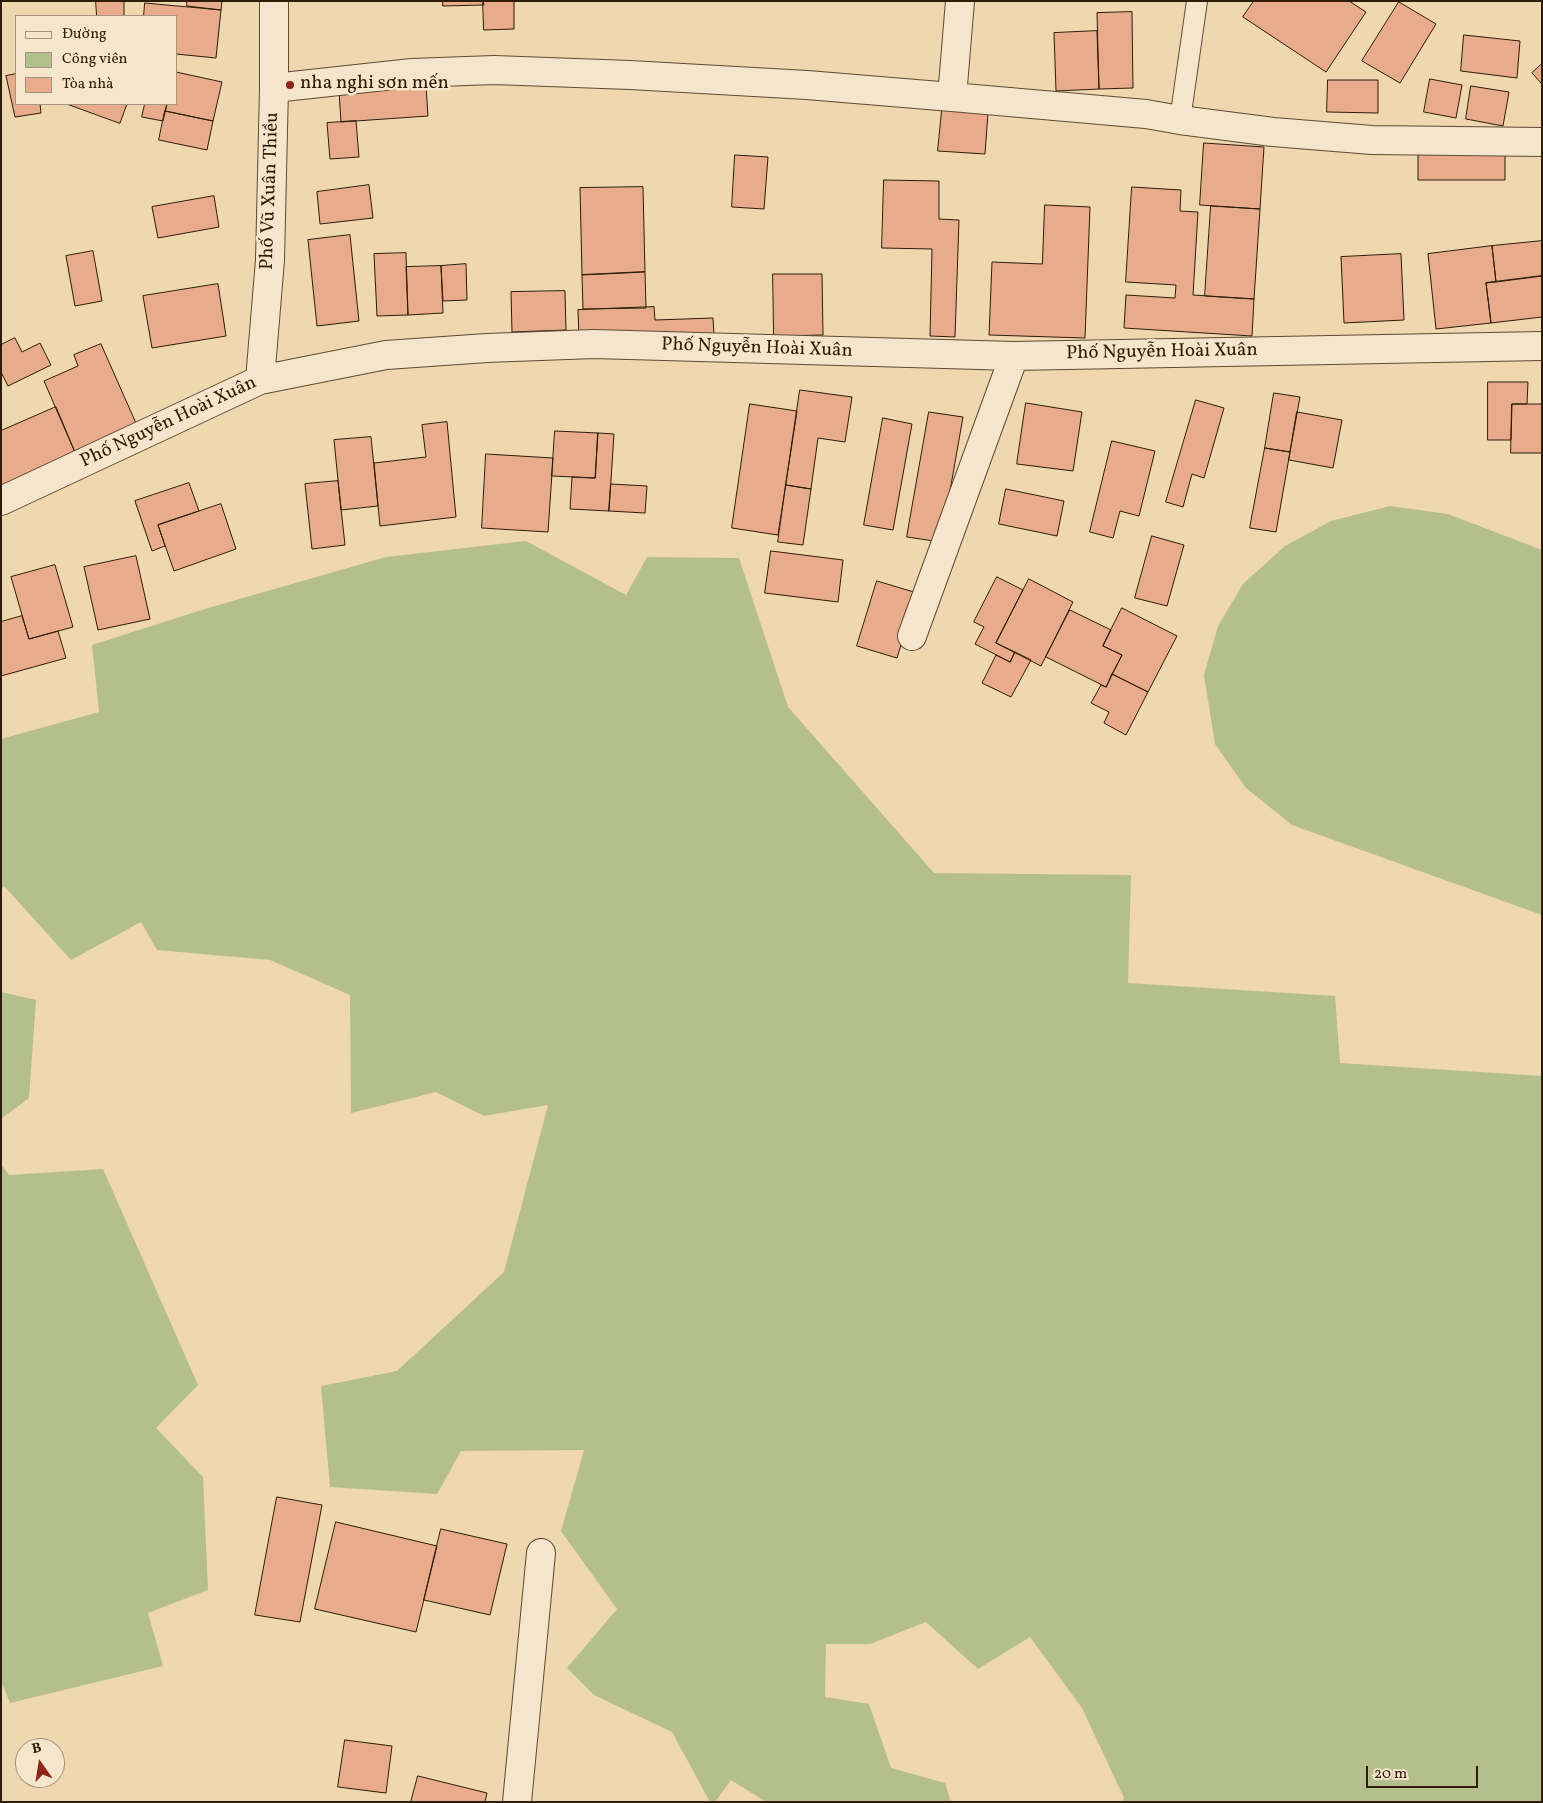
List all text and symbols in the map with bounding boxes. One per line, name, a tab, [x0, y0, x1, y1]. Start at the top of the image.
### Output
legend	[15, 15, 178, 105]
text: Đường	[62, 24, 107, 45]
text: Công viên	[62, 49, 127, 70]
text: Tòa nhà	[62, 74, 114, 95]
place label: nha nghi sơn mến	[300, 74, 449, 96]
marker: nha nghi sơn mến	[284, 79, 296, 91]
street label: Phố Vũ Xuân Thiều	[257, 112, 285, 270]
street label: Phố Nguyễn Hoài Xuân	[661, 334, 853, 364]
street label: Phố Nguyễn Hoài Xuân	[1066, 340, 1258, 366]
street label: Phố Nguyễn Hoài Xuân	[77, 372, 261, 474]
north arrow	[15, 1738, 65, 1788]
text: B	[30, 1739, 43, 1759]
scale bar	[1368, 1756, 1480, 1788]
text: 20 m	[1374, 1764, 1407, 1785]

